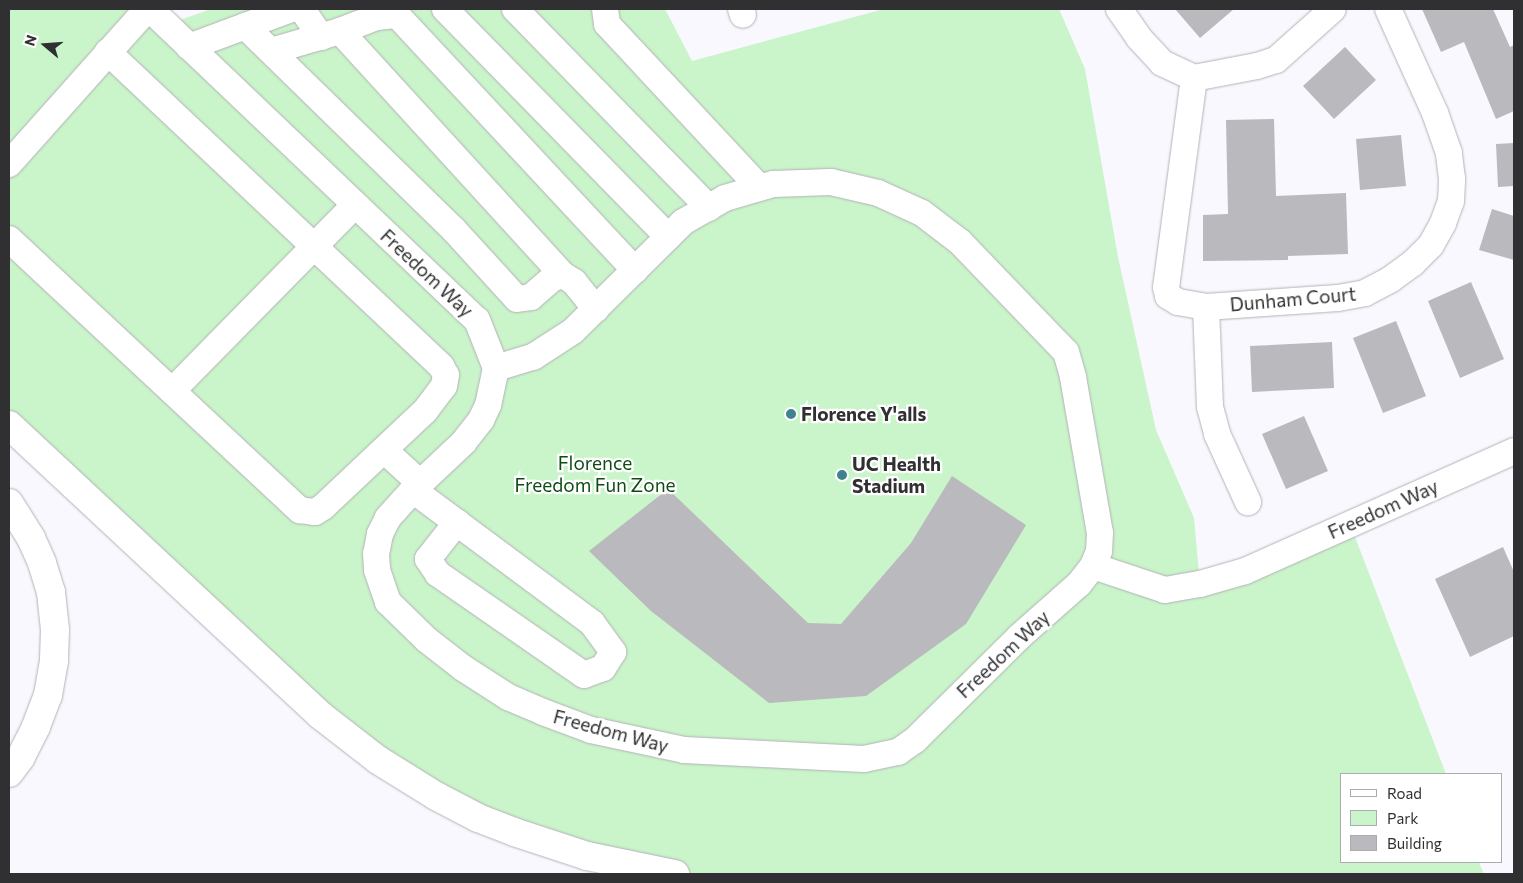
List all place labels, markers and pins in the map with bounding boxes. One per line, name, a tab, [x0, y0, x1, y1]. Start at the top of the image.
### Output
place label: Florence Y'alls	[801, 403, 926, 425]
marker: Florence Y'alls	[785, 408, 797, 420]
place label: UC Health Stadium	[852, 453, 941, 497]
marker: UC Health Stadium	[836, 469, 848, 481]

